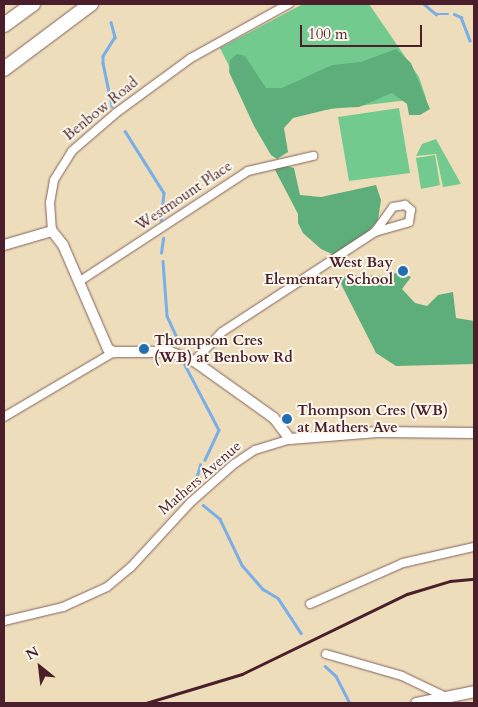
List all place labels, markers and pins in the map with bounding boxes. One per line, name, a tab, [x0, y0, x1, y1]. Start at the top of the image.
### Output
place label: West Bay Elementary School	[264, 253, 393, 288]
marker: West Bay Elementary School	[397, 265, 409, 277]
place label: Thompson Cres (WB) at Benbow Rd	[154, 331, 293, 366]
marker: Thompson Cres (WB) at Benbow Rd	[138, 343, 150, 355]
place label: Thompson Cres (WB) at Mathers Ave	[297, 401, 448, 436]
marker: Thompson Cres (WB) at Mathers Ave	[281, 413, 293, 425]

